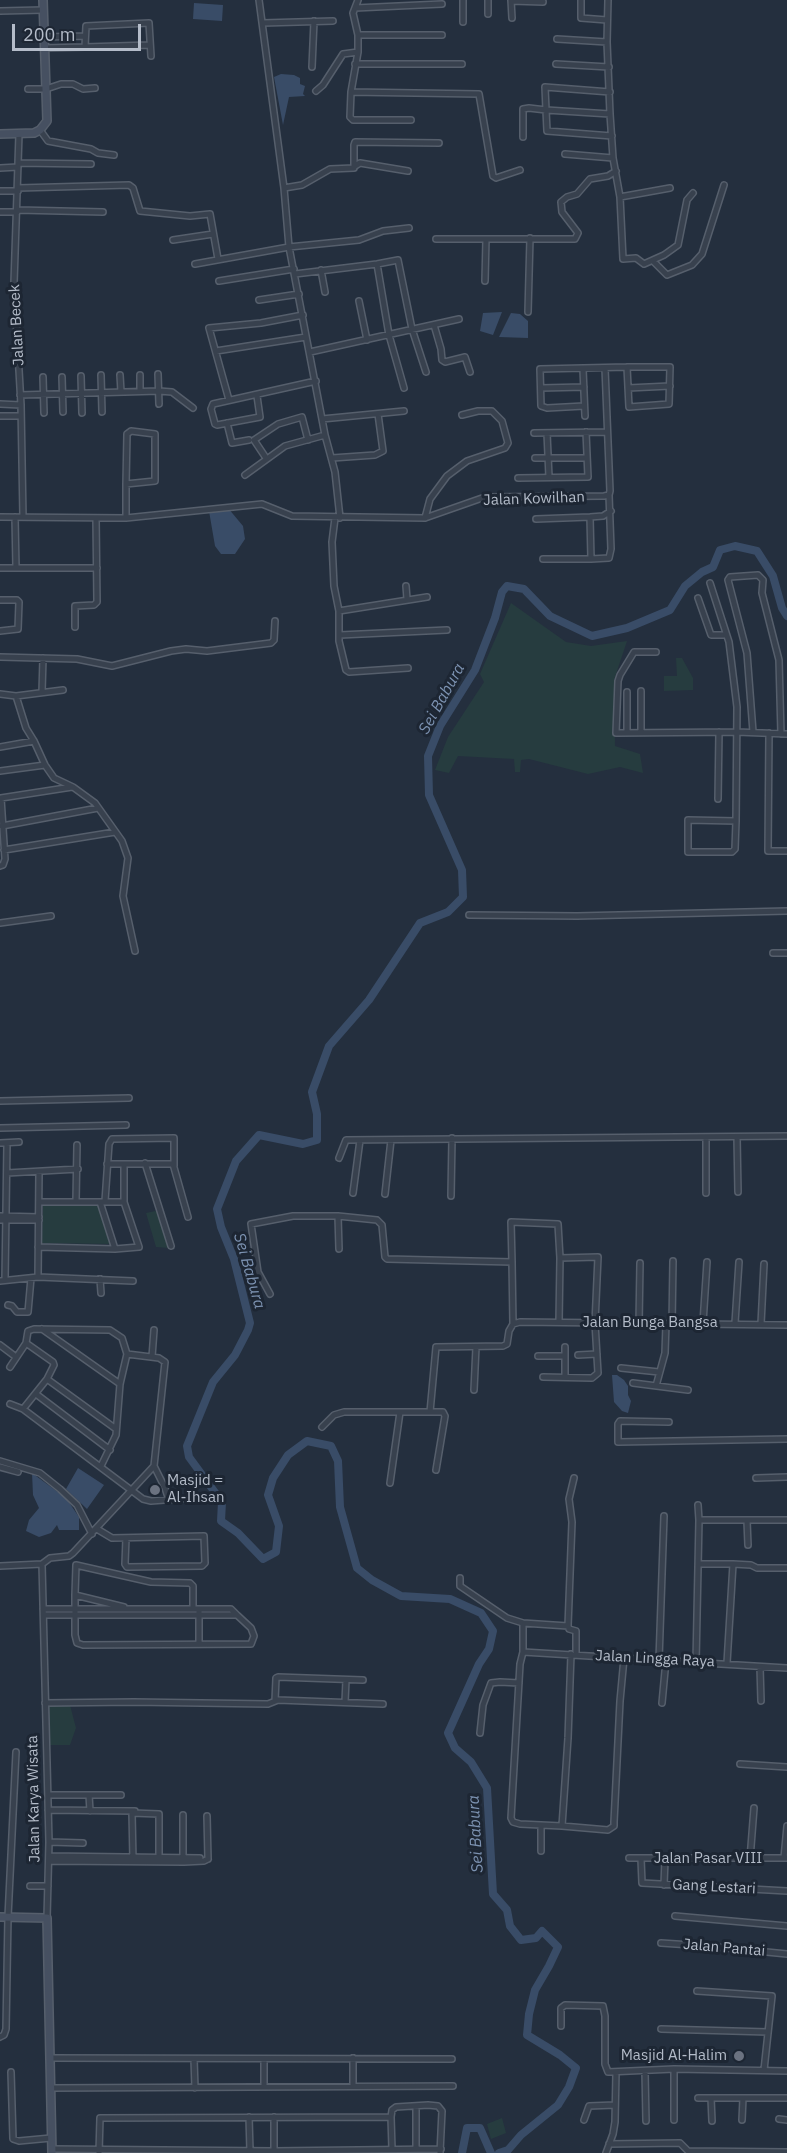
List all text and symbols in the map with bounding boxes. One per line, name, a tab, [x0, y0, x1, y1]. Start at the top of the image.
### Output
scale bar	[15, 12, 144, 50]
text: 200 m	[23, 23, 75, 46]
street label: Jalan Becek	[6, 284, 28, 366]
street label: Jalan Kowilhan	[483, 488, 585, 510]
water label: Sei Babura	[415, 660, 469, 738]
water label: Sei Babura	[229, 1231, 269, 1311]
street label: Jalan Bunga Bangsa	[582, 1314, 718, 1332]
place label: Masjid = Al-Ihsan	[167, 1472, 224, 1507]
marker: Masjid = Al-Ihsan	[148, 1483, 162, 1497]
street label: Jalan Lingga Raya	[595, 1647, 715, 1671]
street label: Jalan Karya Wisata	[24, 1735, 44, 1863]
water label: Sei Babura	[464, 1795, 488, 1873]
street label: Jalan Pasar VIII	[654, 1850, 762, 1868]
street label: Gang Lestari	[672, 1876, 756, 1898]
street label: Jalan Pantai	[682, 1935, 766, 1961]
place label: Masjid Al-Halim	[621, 2047, 727, 2065]
marker: Masjid Al-Halim	[732, 2049, 746, 2063]

